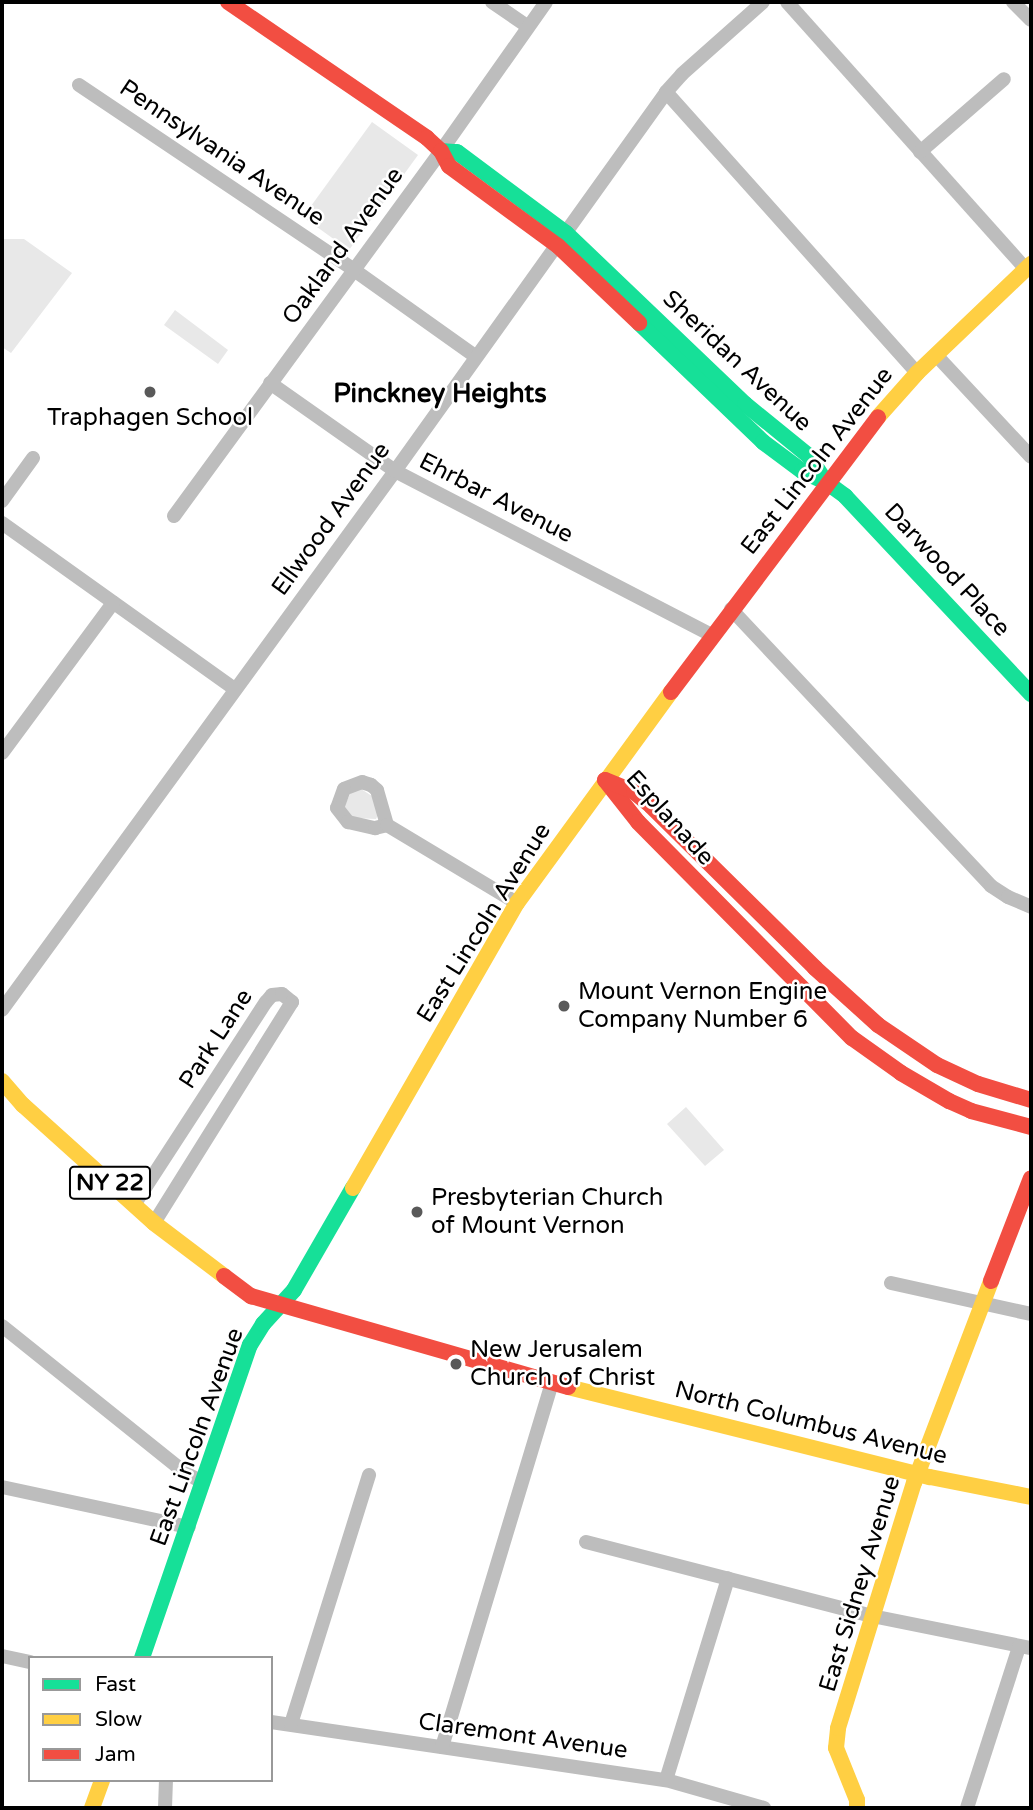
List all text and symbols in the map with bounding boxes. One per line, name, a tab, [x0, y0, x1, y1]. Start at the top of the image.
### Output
street label: Pennsylvania Avenue	[114, 74, 330, 232]
street label: Oakland Avenue	[276, 162, 410, 330]
street label: Sheridan Avenue	[656, 285, 818, 437]
street label: East Lincoln Avenue	[735, 362, 899, 560]
district label: Pinckney Heights	[333, 378, 547, 410]
marker: Traphagen School	[142, 384, 158, 400]
place label: Traphagen School	[47, 404, 253, 432]
street label: Ellwood Avenue	[266, 437, 396, 601]
street label: Ehrbar Avenue	[414, 447, 578, 549]
street label: Darwood Place	[878, 497, 1016, 643]
street label: Esplanade	[620, 764, 720, 872]
street label: East Lincoln Avenue	[411, 818, 557, 1028]
place label: Mount Vernon Engine Company Number 6	[578, 978, 827, 1034]
street label: Park Lane	[173, 984, 259, 1094]
marker: Mount Vernon Engine Company Number 6	[556, 998, 572, 1014]
road number: NY 22	[68, 1164, 152, 1202]
place label: Presbyterian Church of Mount Vernon	[431, 1184, 663, 1240]
marker: Presbyterian Church of Mount Vernon	[409, 1204, 425, 1220]
street label: East Lincoln Avenue	[144, 1324, 250, 1550]
place label: New Jerusalem Church of Christ	[470, 1336, 655, 1392]
marker: New Jerusalem Church of Christ	[448, 1356, 464, 1372]
street label: North Columbus Avenue	[672, 1375, 950, 1471]
street label: East Sidney Avenue	[813, 1473, 907, 1695]
legend	[28, 1656, 273, 1782]
text: Fast	[95, 1672, 136, 1697]
text: Slow	[95, 1707, 142, 1732]
street label: Claremont Avenue	[417, 1707, 629, 1765]
text: Jam	[95, 1742, 136, 1767]

